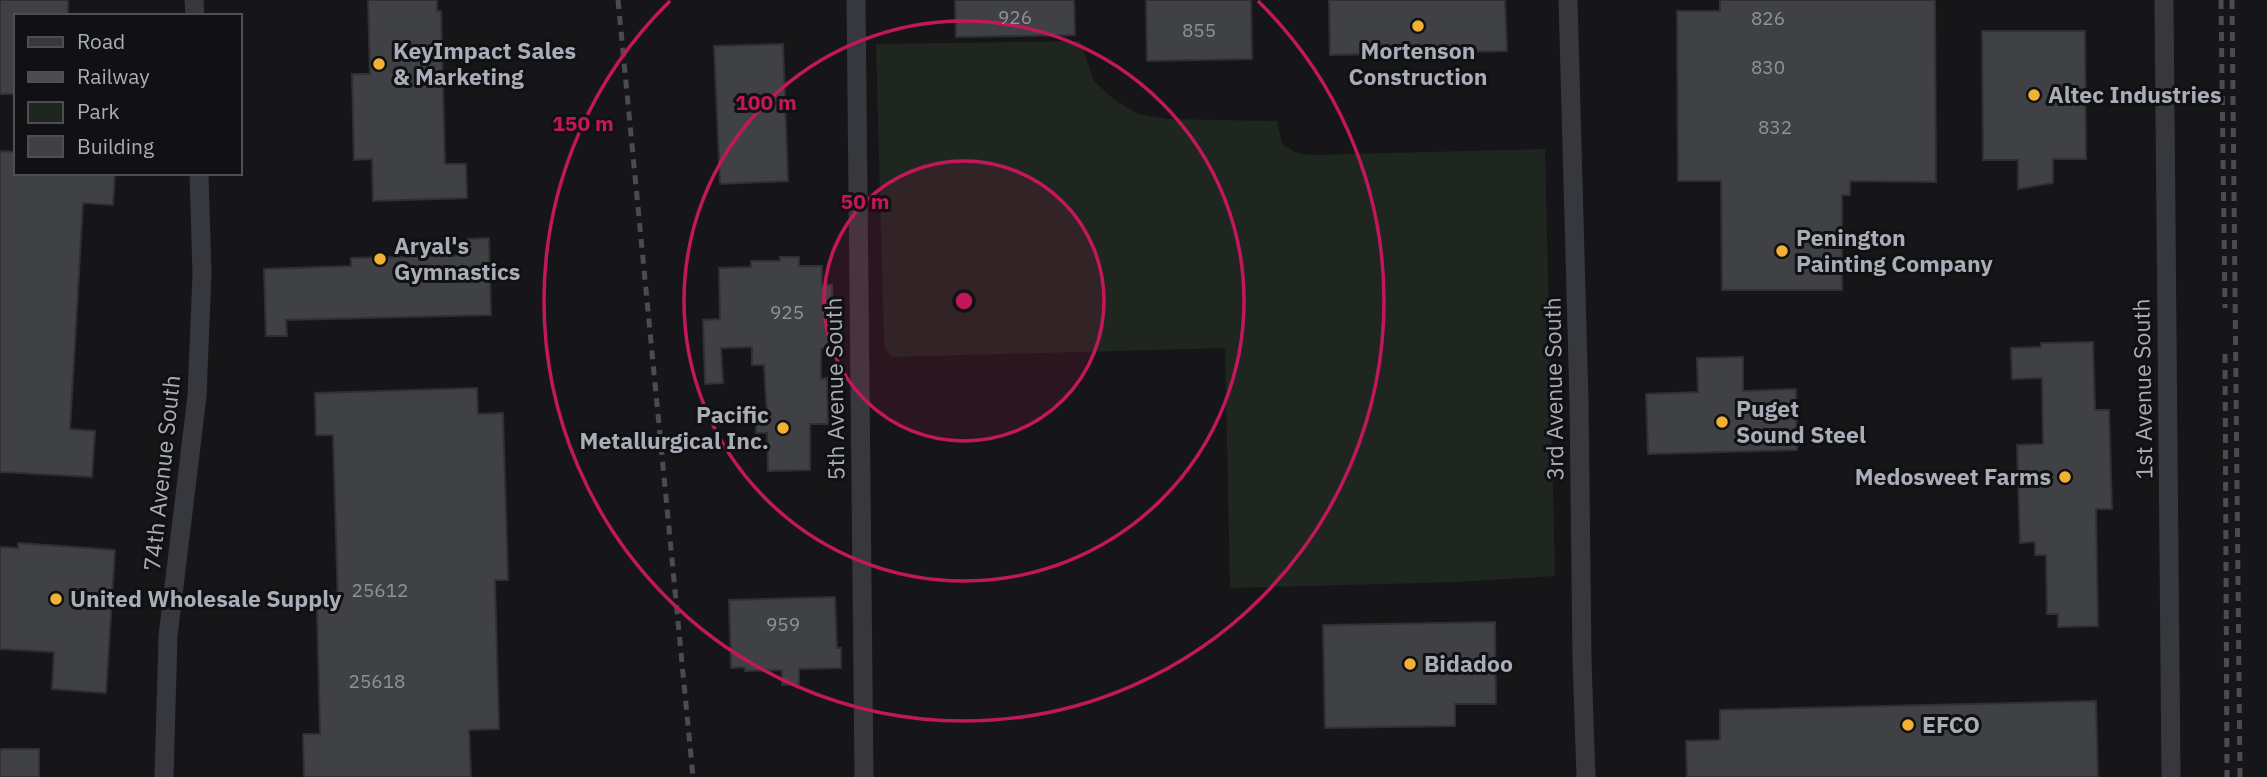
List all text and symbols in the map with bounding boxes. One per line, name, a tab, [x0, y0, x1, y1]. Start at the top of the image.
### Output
house number: 926	[998, 5, 1032, 29]
house number: 826	[1751, 6, 1785, 30]
legend	[14, 14, 242, 175]
house number: 855	[1182, 18, 1216, 42]
marker: Mortenson Construction	[1410, 18, 1426, 34]
text: Road	[77, 27, 125, 55]
place label: KeyImpact Sales & Marketing	[393, 35, 576, 91]
place label: Mortenson Construction	[1349, 35, 1487, 91]
house number: 830	[1751, 55, 1785, 79]
marker: KeyImpact Sales & Marketing	[371, 56, 387, 72]
text: Railway	[77, 62, 150, 90]
place label: Altec Industries	[2048, 79, 2222, 109]
marker: Altec Industries	[2026, 87, 2042, 103]
text: 100 m	[735, 88, 797, 116]
text: Park	[77, 97, 120, 125]
text: 150 m	[552, 109, 614, 137]
house number: 832	[1758, 115, 1792, 139]
text: Building	[77, 132, 154, 160]
text: 50 m	[841, 187, 889, 215]
place label: Penington Painting Company	[1796, 222, 1993, 278]
place label: Aryal's Gymnastics	[394, 230, 520, 286]
marker: Penington Painting Company	[1774, 243, 1790, 259]
marker: Aryal's Gymnastics	[372, 251, 388, 267]
centre of rings	[952, 289, 976, 313]
street label: 5th Avenue South	[817, 297, 851, 481]
street label: 3rd Avenue South	[1536, 297, 1570, 481]
street label: 1st Avenue South	[2125, 298, 2159, 480]
house number: 925	[770, 300, 804, 324]
street label: 74th Avenue South	[136, 373, 186, 572]
place label: Puget Sound Steel	[1736, 393, 1866, 449]
place label: Pacific Metallurgical Inc.	[580, 399, 769, 455]
marker: Puget Sound Steel	[1714, 414, 1730, 430]
marker: Pacific Metallurgical Inc.	[775, 420, 791, 436]
place label: Medosweet Farms	[1855, 461, 2051, 491]
marker: Medosweet Farms	[2057, 469, 2073, 485]
house number: 25612	[351, 578, 409, 602]
place label: United Wholesale Supply	[70, 583, 342, 613]
marker: United Wholesale Supply	[48, 591, 64, 607]
house number: 959	[766, 612, 800, 636]
place label: Bidadoo	[1424, 648, 1513, 678]
marker: Bidadoo	[1402, 656, 1418, 672]
house number: 25618	[348, 669, 406, 693]
place label: EFCO	[1922, 709, 1980, 739]
marker: EFCO	[1900, 717, 1916, 733]

